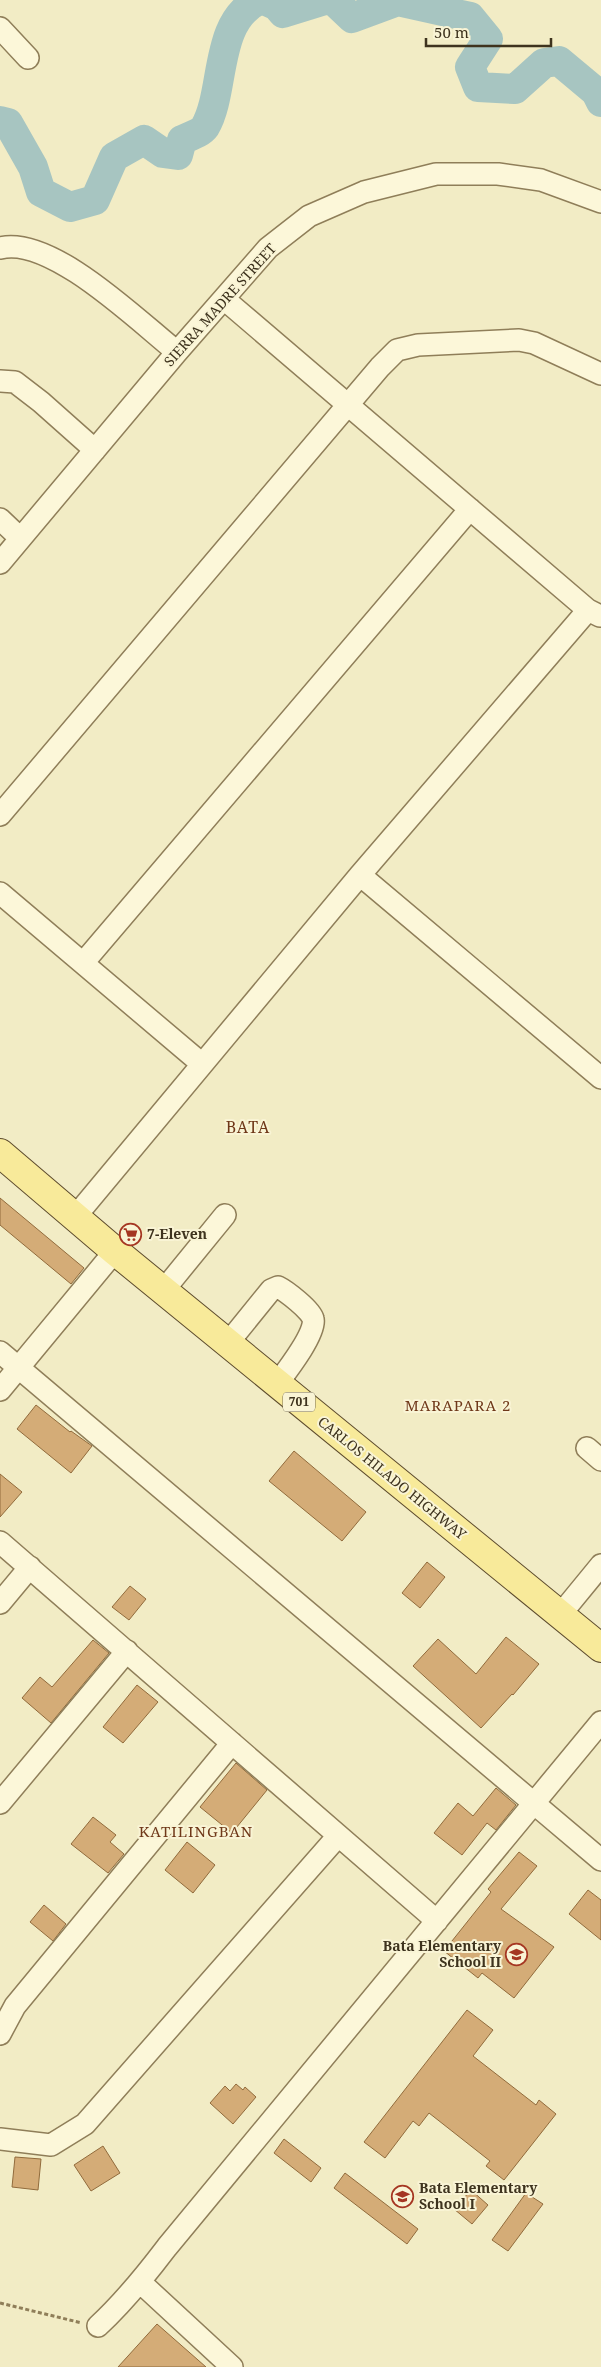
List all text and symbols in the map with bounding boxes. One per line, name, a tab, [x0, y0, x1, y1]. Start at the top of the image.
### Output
scale bar	[426, 15, 551, 47]
text: 50 m	[434, 22, 469, 42]
street label: SIERRA MADRE STREET	[159, 239, 280, 370]
district label: BATA	[226, 1116, 270, 1138]
supermarket icon: 7-Eleven	[119, 1222, 143, 1246]
place label: 7-Eleven	[147, 1224, 207, 1243]
road number: 701	[283, 1392, 315, 1411]
district label: MARAPARA 2	[405, 1395, 511, 1415]
street label: CARLOS HILADO HIGHWAY	[314, 1412, 471, 1544]
district label: KATILINGBAN	[139, 1821, 253, 1841]
place label: Bata Elementary School II	[383, 1936, 502, 1971]
school or university icon: Bata Elementary School II	[505, 1942, 529, 1966]
place label: Bata Elementary School I	[419, 2178, 538, 2213]
school or university icon: Bata Elementary School I	[391, 2184, 415, 2208]

